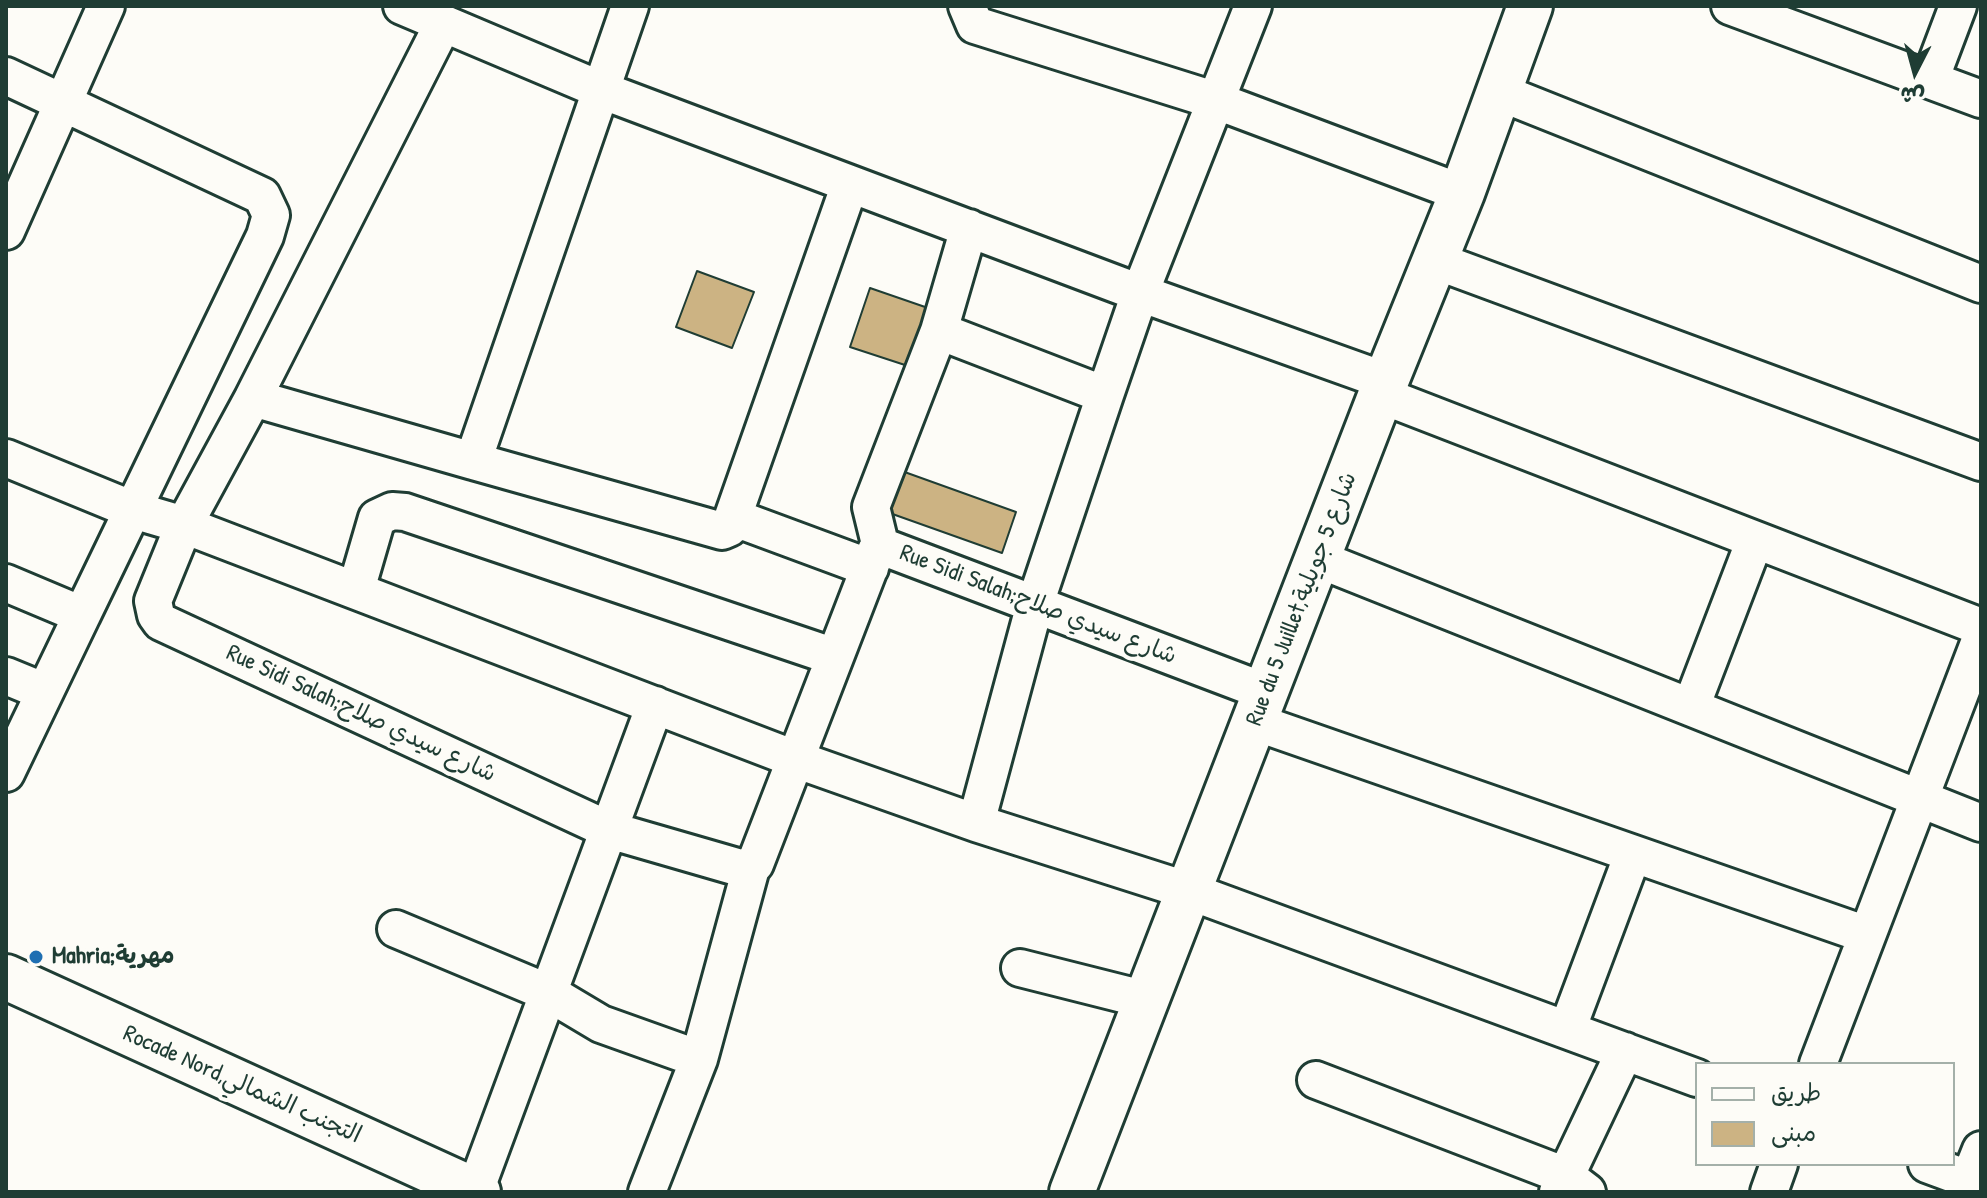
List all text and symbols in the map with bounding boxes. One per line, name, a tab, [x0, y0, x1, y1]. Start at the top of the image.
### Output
north arrow	[1875, 32, 1955, 112]
text: ش	[1899, 80, 1926, 112]
street label: Rue du 5 Juillet,شارع 5 جويلية	[1240, 468, 1364, 730]
street label: Rue Sidi Salah;شارع سيدي صلاح	[896, 539, 1180, 671]
street label: Rue Sidi Salah;شارع سيدي صلاح	[222, 639, 500, 789]
place label: Mahria;مهرية	[52, 943, 174, 971]
marker: Mahria;مهرية	[27, 948, 45, 966]
street label: Rocade Nord,التجنب الشمالي	[118, 1019, 366, 1151]
legend	[1695, 1062, 1955, 1166]
text: طريق	[1771, 1076, 1821, 1108]
text: مبنى	[1771, 1116, 1816, 1148]

